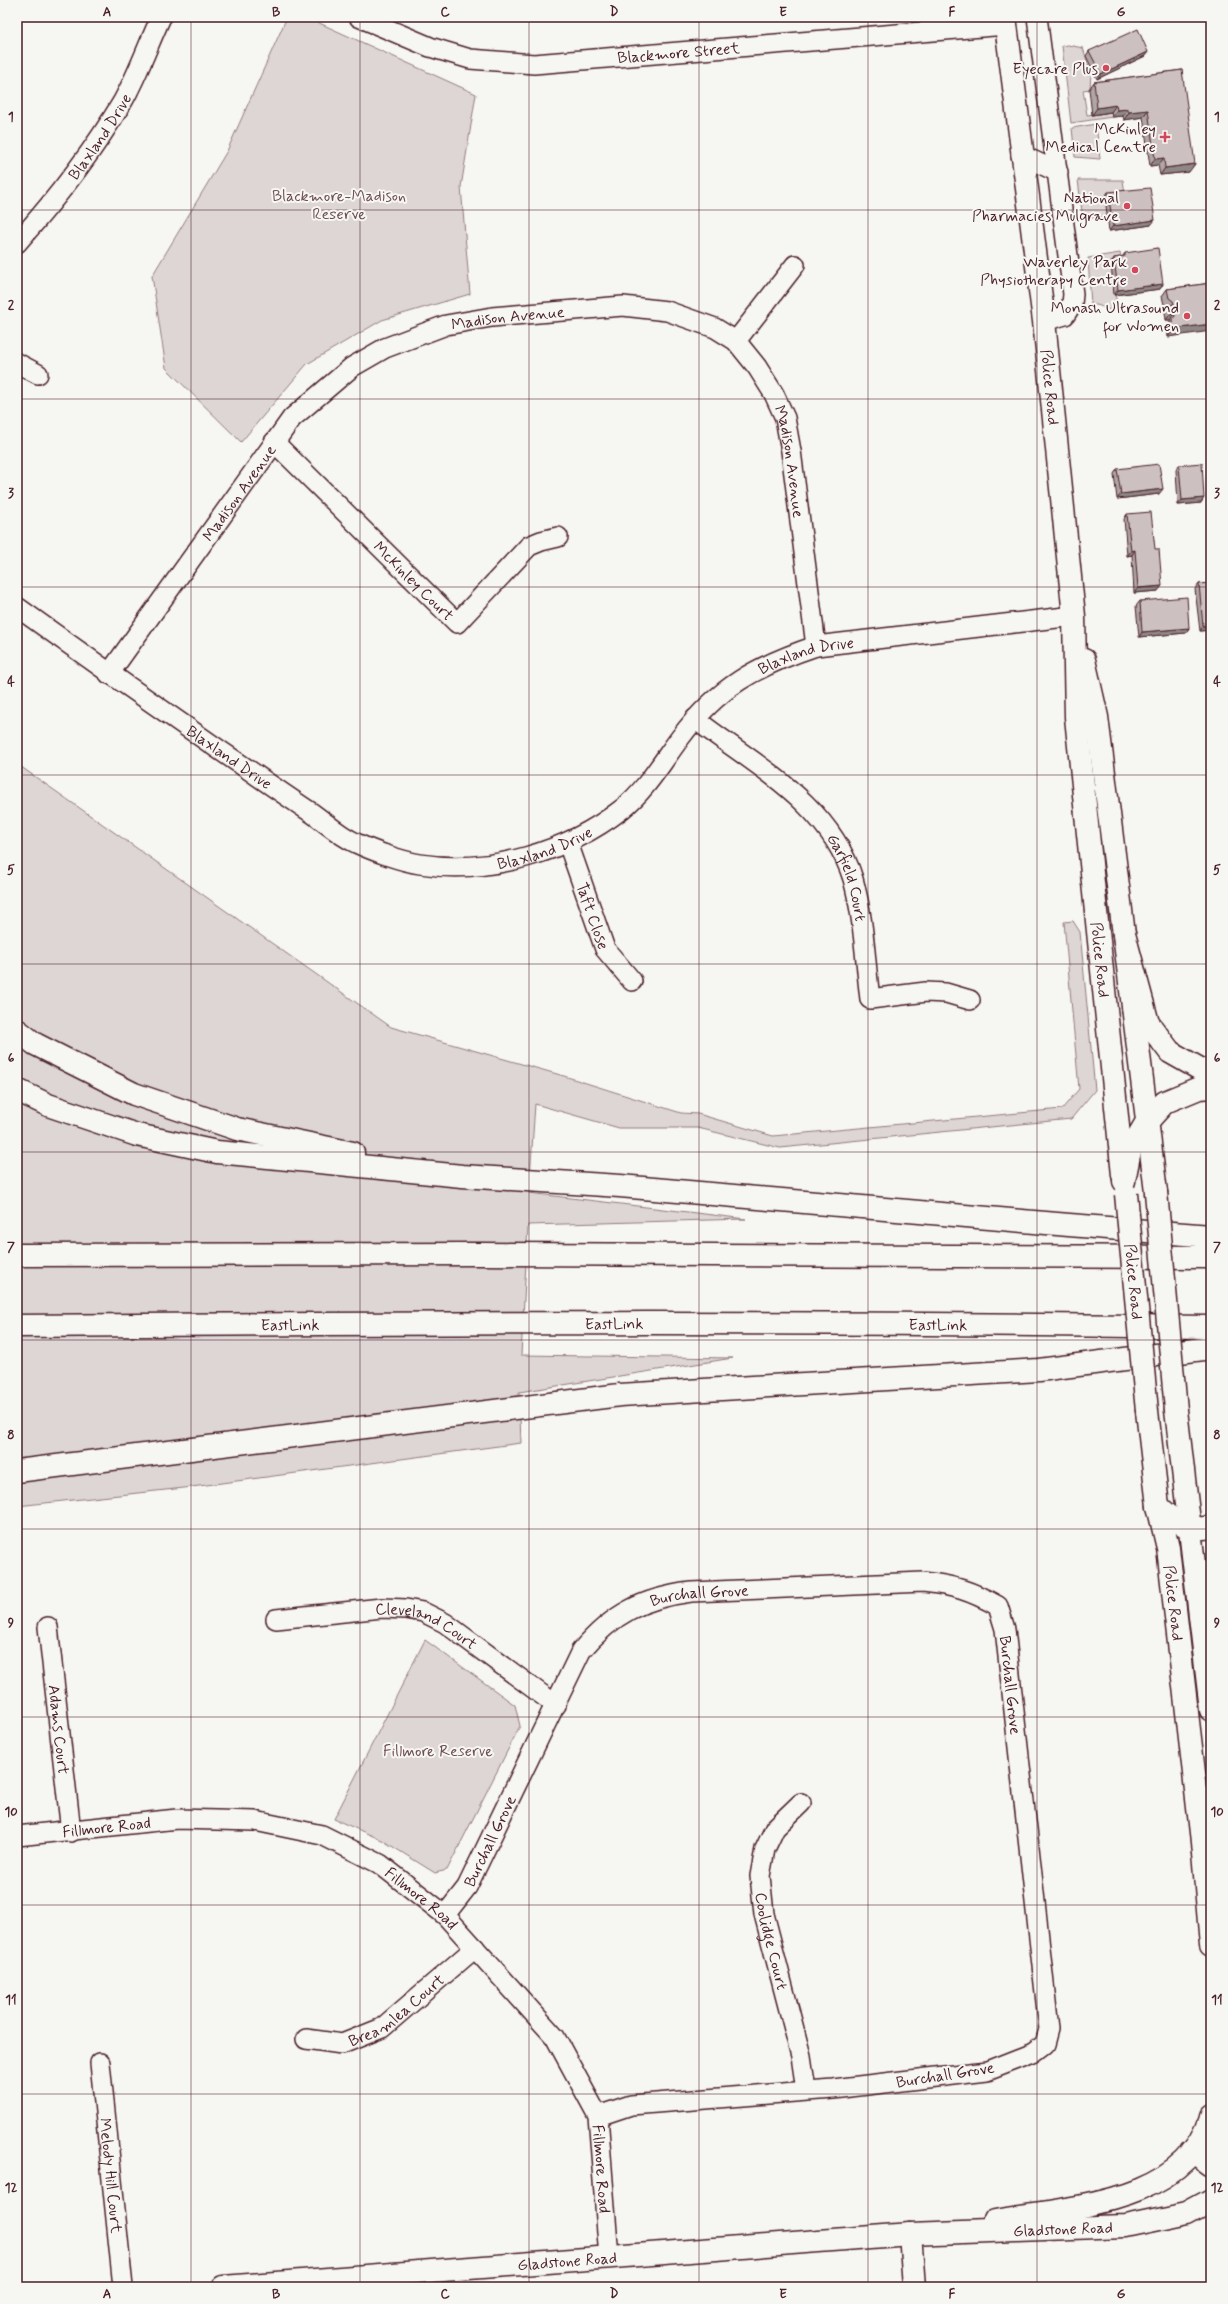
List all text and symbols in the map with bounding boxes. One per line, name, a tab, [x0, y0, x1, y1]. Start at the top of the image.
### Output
text: A	[103, 4, 111, 21]
text: B	[272, 4, 281, 21]
text: C	[440, 4, 450, 21]
text: D	[610, 4, 619, 21]
text: E	[779, 4, 787, 21]
text: F	[949, 4, 956, 21]
text: G	[1117, 4, 1126, 21]
street label: Blackmore Street	[617, 38, 741, 69]
place label: Eyecare Plus	[1013, 59, 1098, 80]
marker: Eyecare Plus	[1101, 63, 1111, 73]
street label: Blaxland Drive	[64, 90, 137, 185]
text: 1	[8, 109, 14, 126]
text: 1	[1214, 109, 1220, 126]
place label: McKinley Medical Centre	[1046, 119, 1156, 158]
marker: McKinley Medical Centre	[1159, 131, 1171, 143]
park label: Blackmore-Madison Reserve	[272, 186, 406, 225]
place label: National Pharmacies Mulgrave	[972, 188, 1119, 228]
marker: National Pharmacies Mulgrave	[1122, 201, 1132, 211]
place label: Waverley Park Physiotherapy Centre	[980, 252, 1127, 291]
marker: Waverley Park Physiotherapy Centre	[1130, 265, 1140, 275]
text: 2	[8, 297, 15, 314]
text: 2	[1214, 297, 1221, 314]
place label: Monash Ultrasound for Women	[1051, 298, 1179, 339]
street label: Madison Avenue	[450, 302, 565, 336]
marker: Monash Ultrasound for Women	[1182, 311, 1192, 321]
street label: Police Road	[1035, 348, 1064, 426]
street label: Madison Avenue	[768, 402, 808, 519]
street label: Madison Avenue	[198, 441, 282, 546]
text: 3	[8, 485, 14, 502]
text: 3	[1214, 485, 1220, 502]
street label: McKinley Court	[368, 537, 458, 626]
street label: Blaxland Drive	[755, 633, 855, 680]
text: 4	[7, 674, 15, 691]
text: 4	[1213, 674, 1221, 691]
street label: Blaxland Drive	[182, 721, 276, 795]
street label: Blaxland Drive	[496, 822, 596, 875]
street label: Garfield Court	[822, 830, 870, 923]
text: 5	[7, 862, 15, 879]
text: 5	[1213, 862, 1221, 879]
street label: Taft Close	[571, 880, 613, 953]
street label: Police Road	[1085, 921, 1114, 999]
text: 6	[8, 1050, 15, 1067]
text: 6	[1214, 1050, 1221, 1067]
text: 7	[7, 1239, 15, 1256]
text: 7	[1213, 1239, 1221, 1256]
street label: Police Road	[1119, 1243, 1147, 1321]
street label: EastLink	[585, 1314, 643, 1335]
street label: EastLink	[261, 1315, 319, 1336]
street label: EastLink	[909, 1315, 967, 1336]
text: 8	[7, 1427, 15, 1444]
text: 8	[1213, 1427, 1221, 1444]
street label: Police Road	[1158, 1564, 1188, 1642]
street label: Burchall Grove	[648, 1581, 749, 1612]
street label: Cleveland Court	[374, 1599, 481, 1655]
text: 9	[8, 1615, 15, 1632]
text: 9	[1214, 1615, 1221, 1632]
street label: Burchall Grove	[994, 1635, 1026, 1736]
street label: Adams Court	[43, 1684, 73, 1776]
park label: Fillmore Reserve	[383, 1741, 493, 1762]
street label: Burchall Grove	[460, 1792, 522, 1891]
text: 10	[4, 1804, 18, 1821]
text: 10	[1210, 1804, 1224, 1821]
street label: Fillmore Road	[61, 1813, 152, 1843]
street label: Fillmore Road	[380, 1863, 462, 1935]
street label: Coolidge Court	[750, 1891, 792, 1992]
street label: Breamlea Court	[346, 1970, 450, 2052]
text: 11	[5, 1992, 17, 2009]
text: 11	[1211, 1992, 1223, 2009]
street label: Burchall Grove	[895, 2057, 996, 2094]
street label: Melody Hill Court	[94, 2117, 126, 2235]
street label: Fillmore Road	[587, 2124, 614, 2214]
text: 12	[5, 2180, 17, 2197]
text: 12	[1211, 2180, 1223, 2197]
street label: Gladstone Road	[1013, 2217, 1113, 2242]
street label: Gladstone Road	[517, 2248, 618, 2276]
text: A	[103, 2286, 111, 2303]
text: B	[272, 2286, 281, 2303]
text: C	[440, 2286, 450, 2303]
text: D	[610, 2286, 619, 2303]
text: E	[779, 2286, 787, 2303]
text: F	[949, 2286, 956, 2303]
text: G	[1117, 2286, 1126, 2303]

